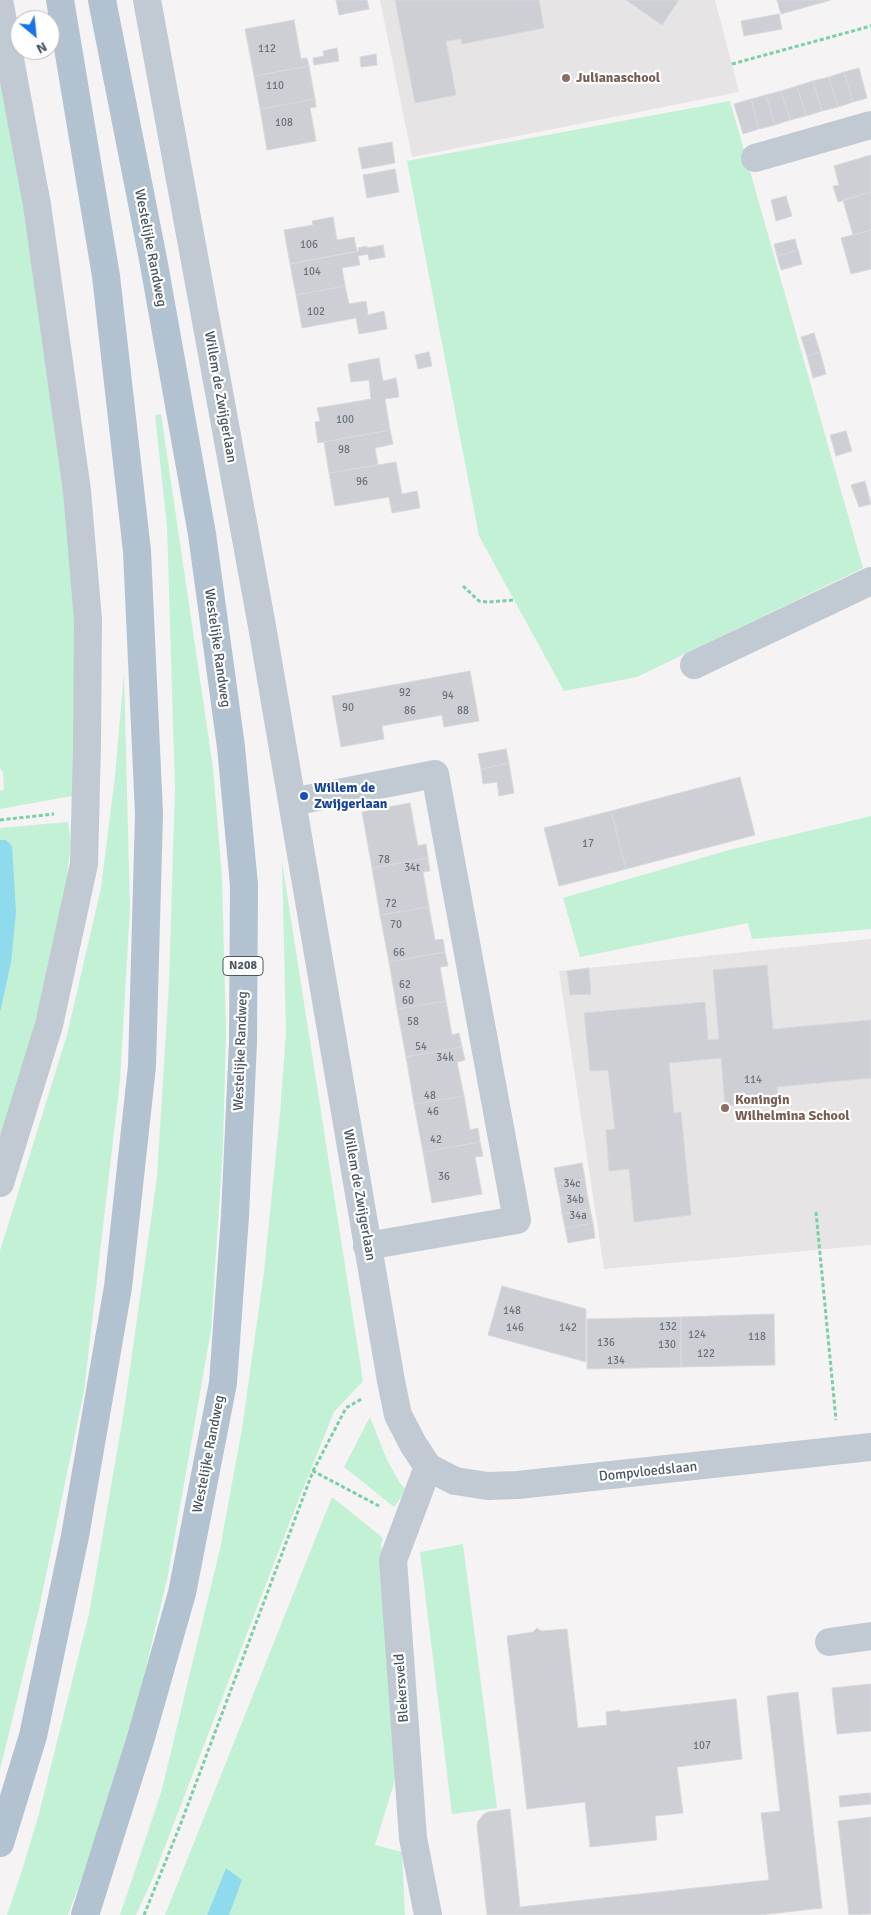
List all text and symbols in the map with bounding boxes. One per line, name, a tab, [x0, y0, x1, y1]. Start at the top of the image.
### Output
north arrow	[10, 10, 60, 60]
text: N	[34, 38, 50, 58]
house number: 112	[258, 42, 276, 56]
place label: Julianaschool	[576, 70, 660, 86]
marker: Julianaschool	[560, 72, 572, 84]
house number: 110	[266, 79, 284, 93]
house number: 108	[275, 116, 293, 130]
street label: Westelijke Randweg	[130, 188, 170, 308]
house number: 106	[300, 238, 318, 252]
house number: 104	[303, 265, 321, 279]
house number: 102	[307, 305, 325, 319]
street label: Willem de Zwijgerlaan	[200, 330, 240, 464]
house number: 100	[336, 413, 354, 427]
house number: 98	[338, 443, 350, 457]
house number: 96	[356, 475, 368, 489]
street label: Westelijke Randweg	[200, 588, 234, 708]
house number: 92	[399, 686, 411, 700]
house number: 94	[442, 689, 454, 703]
house number: 90	[342, 701, 354, 715]
house number: 86	[404, 704, 416, 718]
house number: 88	[457, 704, 469, 718]
place label: Willem de Zwijgerlaan	[314, 780, 388, 812]
marker: Willem de Zwijgerlaan	[298, 790, 310, 802]
house number: 17	[582, 837, 594, 851]
house number: 78	[378, 853, 390, 867]
house number: 34t	[404, 861, 420, 875]
house number: 72	[385, 897, 397, 911]
house number: 70	[390, 918, 402, 932]
house number: 66	[393, 946, 405, 960]
road number: N208	[223, 956, 263, 976]
house number: 62	[399, 978, 411, 992]
street label: Westelijke Randweg	[231, 991, 251, 1111]
house number: 60	[402, 994, 414, 1008]
house number: 58	[407, 1015, 419, 1029]
house number: 54	[415, 1040, 427, 1054]
house number: 34k	[436, 1051, 454, 1065]
house number: 114	[744, 1073, 762, 1087]
house number: 48	[424, 1089, 436, 1103]
place label: Koningin Wilhelmina School	[735, 1092, 850, 1124]
marker: Koningin Wilhelmina School	[719, 1102, 731, 1114]
house number: 46	[427, 1105, 439, 1119]
street label: Willem de Zwijgerlaan	[339, 1128, 379, 1262]
house number: 42	[430, 1133, 442, 1147]
house number: 36	[438, 1170, 450, 1184]
house number: 34c	[563, 1177, 581, 1191]
house number: 34b	[566, 1193, 584, 1207]
house number: 34a	[569, 1209, 587, 1223]
house number: 148	[503, 1304, 521, 1318]
house number: 132	[659, 1320, 677, 1334]
house number: 146	[506, 1321, 524, 1335]
house number: 142	[559, 1321, 577, 1335]
house number: 124	[688, 1328, 706, 1342]
house number: 118	[748, 1330, 766, 1344]
house number: 136	[597, 1336, 615, 1350]
house number: 130	[658, 1338, 676, 1352]
house number: 122	[697, 1347, 715, 1361]
house number: 134	[607, 1354, 625, 1368]
street label: Westelijke Randweg	[189, 1394, 229, 1514]
street label: Dompvloedslaan	[598, 1458, 698, 1486]
street label: Blekersveld	[391, 1653, 413, 1723]
house number: 107	[693, 1739, 711, 1753]

